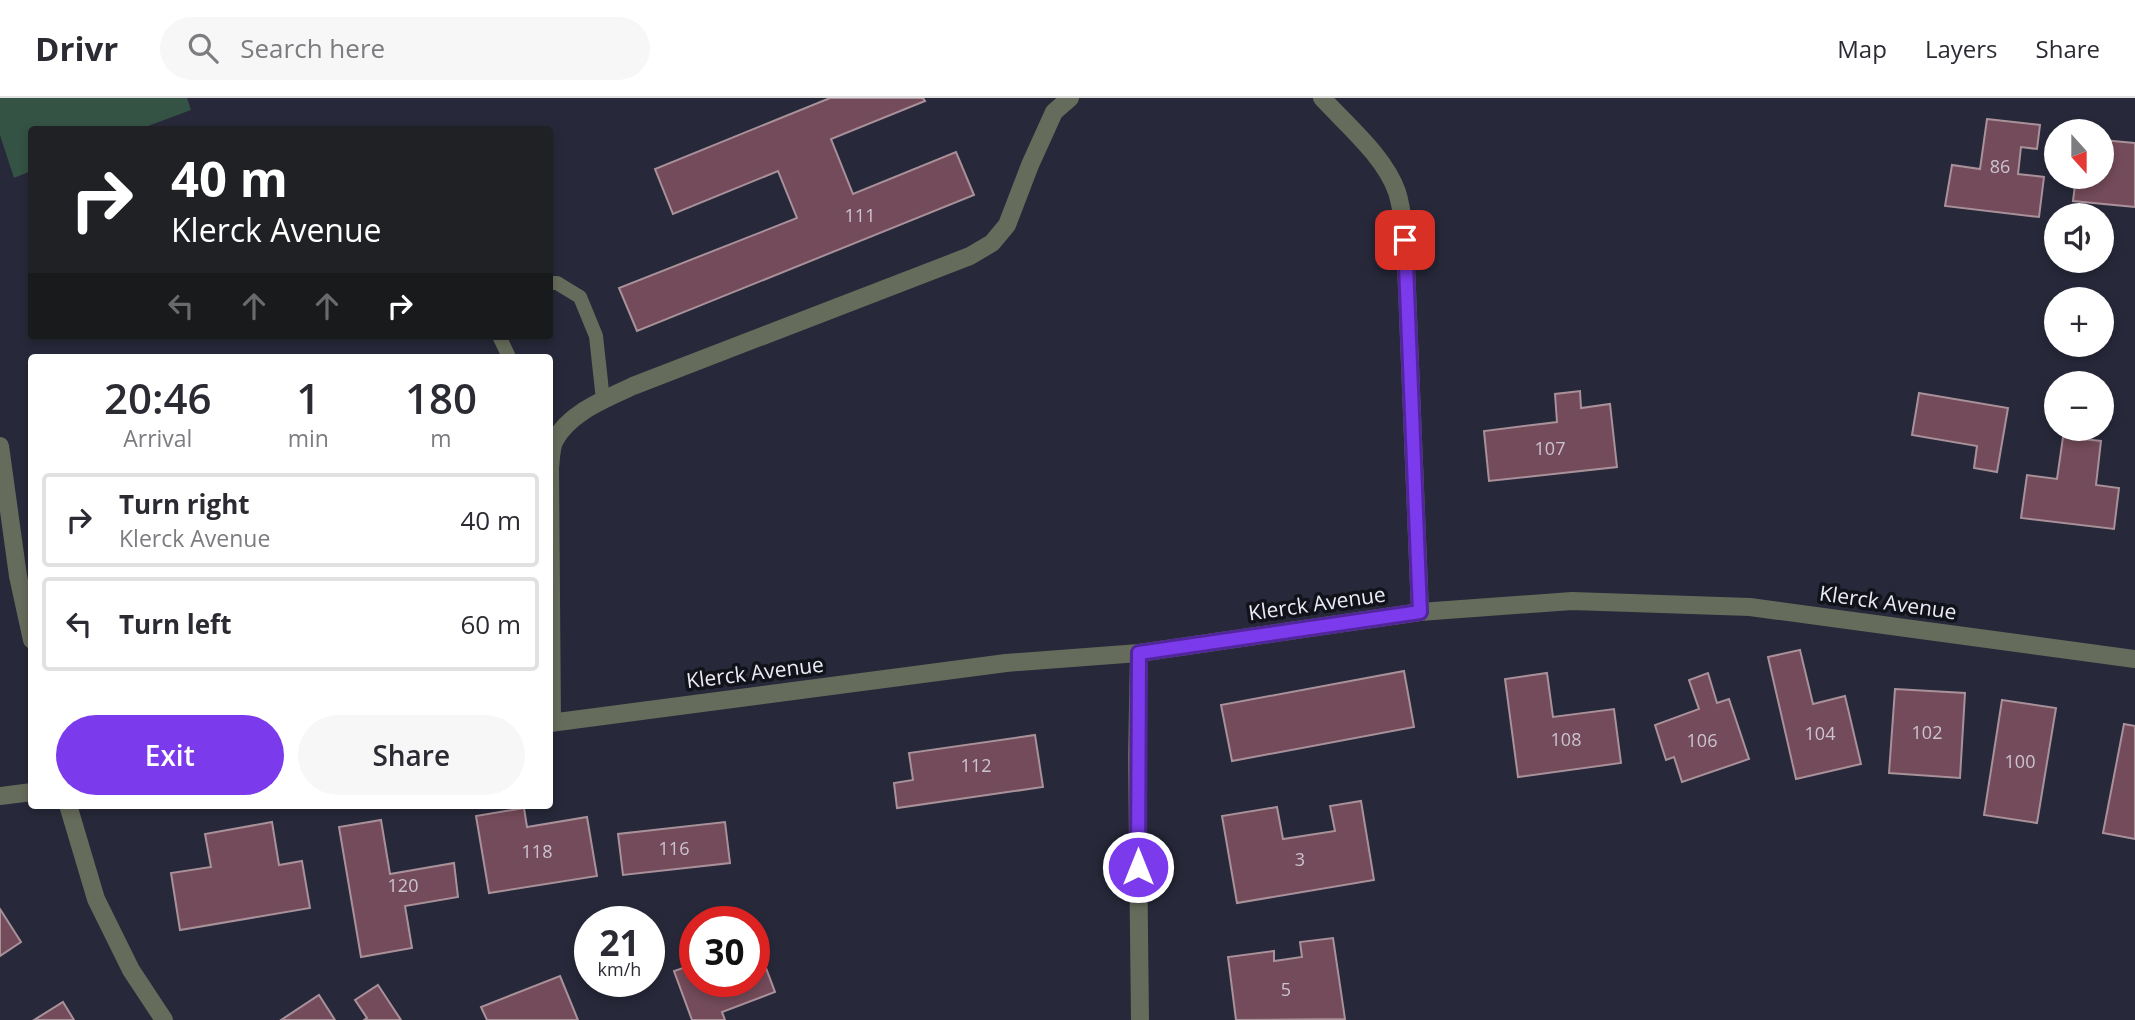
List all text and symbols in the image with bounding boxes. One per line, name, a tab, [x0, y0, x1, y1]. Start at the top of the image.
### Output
search box	[160, 17, 650, 80]
text: Drivr	[35, 26, 118, 71]
icon: search	[184, 29, 222, 67]
text: Search here	[240, 30, 385, 66]
text: Map	[1837, 32, 1887, 65]
text: Layers	[1925, 32, 1998, 65]
text: Share	[2036, 32, 2100, 65]
north arrow	[2044, 119, 2114, 189]
map controls	[2044, 119, 2114, 441]
text: 40 m	[171, 145, 288, 211]
icon: right	[56, 154, 147, 245]
house number: 86	[1990, 154, 2010, 178]
house number: 111	[845, 203, 875, 227]
button: sound	[2044, 203, 2114, 273]
text: Klerck Avenue	[171, 208, 382, 251]
pin	[1375, 210, 1435, 270]
icon: arrive	[1386, 221, 1424, 259]
icon: left	[162, 287, 200, 325]
icon: ahead	[235, 287, 273, 325]
icon: ahead	[308, 287, 346, 325]
icon: right	[381, 287, 419, 325]
button: +	[2044, 287, 2114, 357]
text: 20:46	[104, 369, 212, 426]
text: 1	[296, 369, 320, 426]
text: 180	[405, 369, 477, 426]
button: −	[2044, 371, 2114, 441]
text: Arrival	[123, 422, 192, 454]
text: min	[288, 422, 329, 454]
text: m	[430, 422, 452, 454]
house number: 107	[1535, 436, 1565, 460]
text: Turn right	[119, 486, 250, 522]
icon: right	[60, 501, 98, 539]
text: 40 m	[460, 502, 521, 538]
text: Klerck Avenue	[119, 522, 270, 554]
street label: Klerck Avenue	[1818, 579, 1959, 625]
street label: Klerck Avenue	[1246, 580, 1387, 626]
icon: left	[60, 605, 98, 643]
text: Turn left	[119, 606, 231, 642]
text: 60 m	[460, 606, 521, 642]
street label: Klerck Avenue	[685, 650, 825, 694]
button: Exit	[56, 715, 284, 795]
button: Share	[298, 715, 525, 795]
house number: 102	[1912, 720, 1942, 744]
house number: 104	[1805, 721, 1835, 745]
house number: 108	[1551, 727, 1581, 751]
house number: 106	[1687, 728, 1717, 752]
house number: 100	[2005, 749, 2035, 773]
house number: 112	[961, 753, 991, 777]
position arrow	[1101, 830, 1175, 904]
house number: 116	[659, 836, 689, 860]
house number: 118	[522, 839, 552, 863]
house number: 3	[1295, 847, 1305, 871]
house number: 120	[388, 873, 418, 897]
speed limit sign: 30	[679, 906, 770, 997]
text: 21	[599, 919, 640, 966]
text: km/h	[598, 957, 641, 981]
house number: 5	[1281, 977, 1291, 1001]

